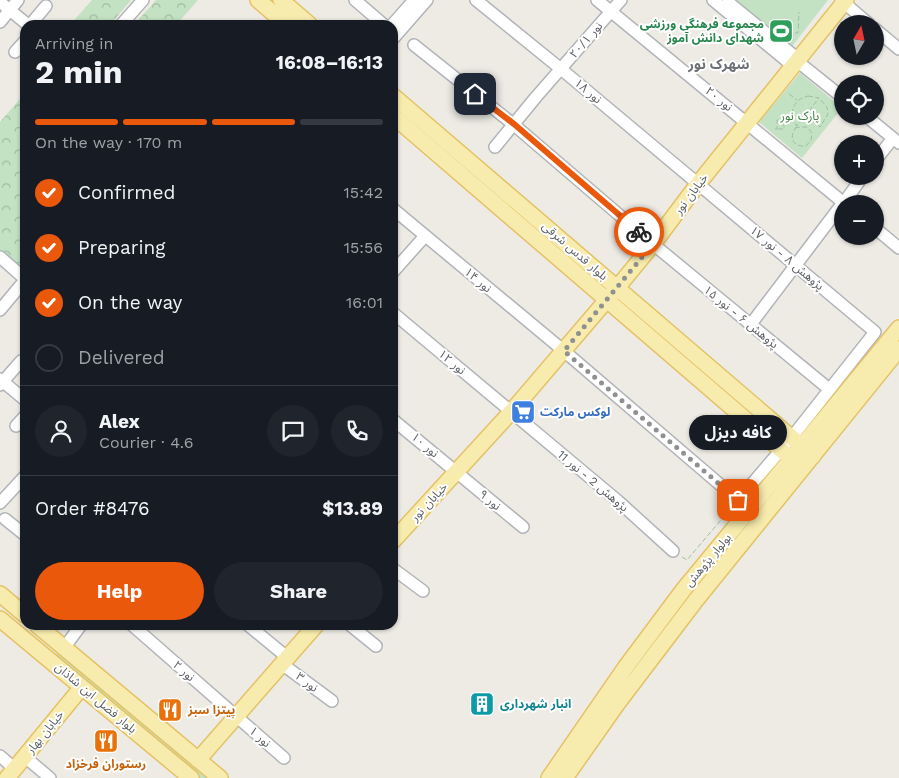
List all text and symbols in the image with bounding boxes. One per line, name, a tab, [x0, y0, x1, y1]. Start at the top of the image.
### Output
north arrow	[834, 15, 884, 65]
map controls	[834, 15, 884, 245]
place label: مجموعه فرهنگی ورزشی شهدای دانش آموز	[640, 17, 764, 45]
sports icon: مجموعه فرهنگی ورزشی شهدای دانش آموز	[768, 18, 794, 44]
street label: نور ۲۰/۱	[567, 19, 605, 61]
text: Arriving in	[35, 34, 113, 53]
text: 16:08–16:13	[276, 51, 383, 74]
text: 2 min	[35, 53, 123, 91]
district label: شهرک نور	[687, 56, 750, 73]
pin	[454, 73, 496, 115]
button: locate	[834, 75, 884, 125]
street label: نور ۱۸	[572, 76, 604, 106]
icon: home	[461, 80, 489, 108]
street label: نور ۲۰	[703, 84, 735, 114]
park label: پارک نور	[780, 109, 819, 124]
text: On the way · 170 m	[35, 133, 182, 152]
button: +	[834, 135, 884, 185]
street label: خیابان نور	[671, 171, 711, 218]
icon: check	[35, 179, 63, 207]
text: Confirmed	[78, 181, 175, 204]
text: 15:42	[344, 183, 383, 202]
button: −	[834, 195, 884, 245]
courier	[614, 207, 664, 257]
icon: bike	[625, 218, 653, 246]
street label: بلوار قدس شرقی	[539, 219, 611, 283]
street label: پژوهش ۸ - نور ۱۷	[746, 223, 827, 294]
icon: check	[35, 234, 63, 262]
text: Preparing	[78, 236, 165, 259]
text: 15:56	[344, 238, 383, 257]
street label: نور ۱۴	[462, 265, 494, 295]
street label: پژوهش ۶ - نور ۱۵	[700, 283, 781, 352]
icon: check	[35, 289, 63, 317]
text: On the way	[78, 291, 182, 314]
text: 16:01	[346, 293, 383, 312]
text: Delivered	[78, 346, 165, 369]
street label: نور ۱۲	[436, 347, 468, 377]
supermarket icon: لوکس مارکت	[510, 399, 536, 425]
button: person	[35, 405, 87, 457]
button: chat	[267, 405, 319, 457]
button: phone	[331, 405, 383, 457]
place label: لوکس مارکت	[540, 405, 610, 419]
text: Alex	[99, 410, 140, 433]
callout: کافه دیزل	[689, 415, 787, 450]
text: کافه دیزل	[705, 423, 771, 442]
street label: نور ۱۰	[409, 430, 441, 460]
text: Courier · 4.6	[99, 433, 194, 452]
street label: پژوهش 2 - نور 11	[554, 447, 631, 515]
pin	[717, 479, 759, 521]
street label: خیابان نور	[407, 480, 450, 525]
icon: bag	[724, 486, 752, 514]
street label: نور ۹	[476, 487, 504, 513]
text: Order #8476	[35, 497, 150, 520]
text: $13.89	[322, 497, 383, 520]
street label: بولوار پژوهش	[682, 531, 735, 590]
button: Help	[35, 562, 204, 620]
button: Share	[214, 562, 383, 620]
street label: نور ۲	[170, 658, 198, 684]
street label: بلوار فضل ابن شاذان	[52, 660, 140, 736]
street label: نور ۳	[293, 669, 321, 695]
building icon: انبار شهرداری	[469, 691, 495, 717]
restaurant icon: پیتزا سبز	[157, 697, 183, 723]
place label: انبار شهرداری	[500, 697, 571, 711]
place label: پیتزا سبز	[187, 703, 235, 719]
street label: خیابان بهار	[23, 708, 67, 757]
street label: نور ۱	[246, 724, 274, 750]
restaurant icon: رستوران فرخزاد	[93, 728, 119, 754]
place label: رستوران فرخزاد	[66, 757, 146, 771]

